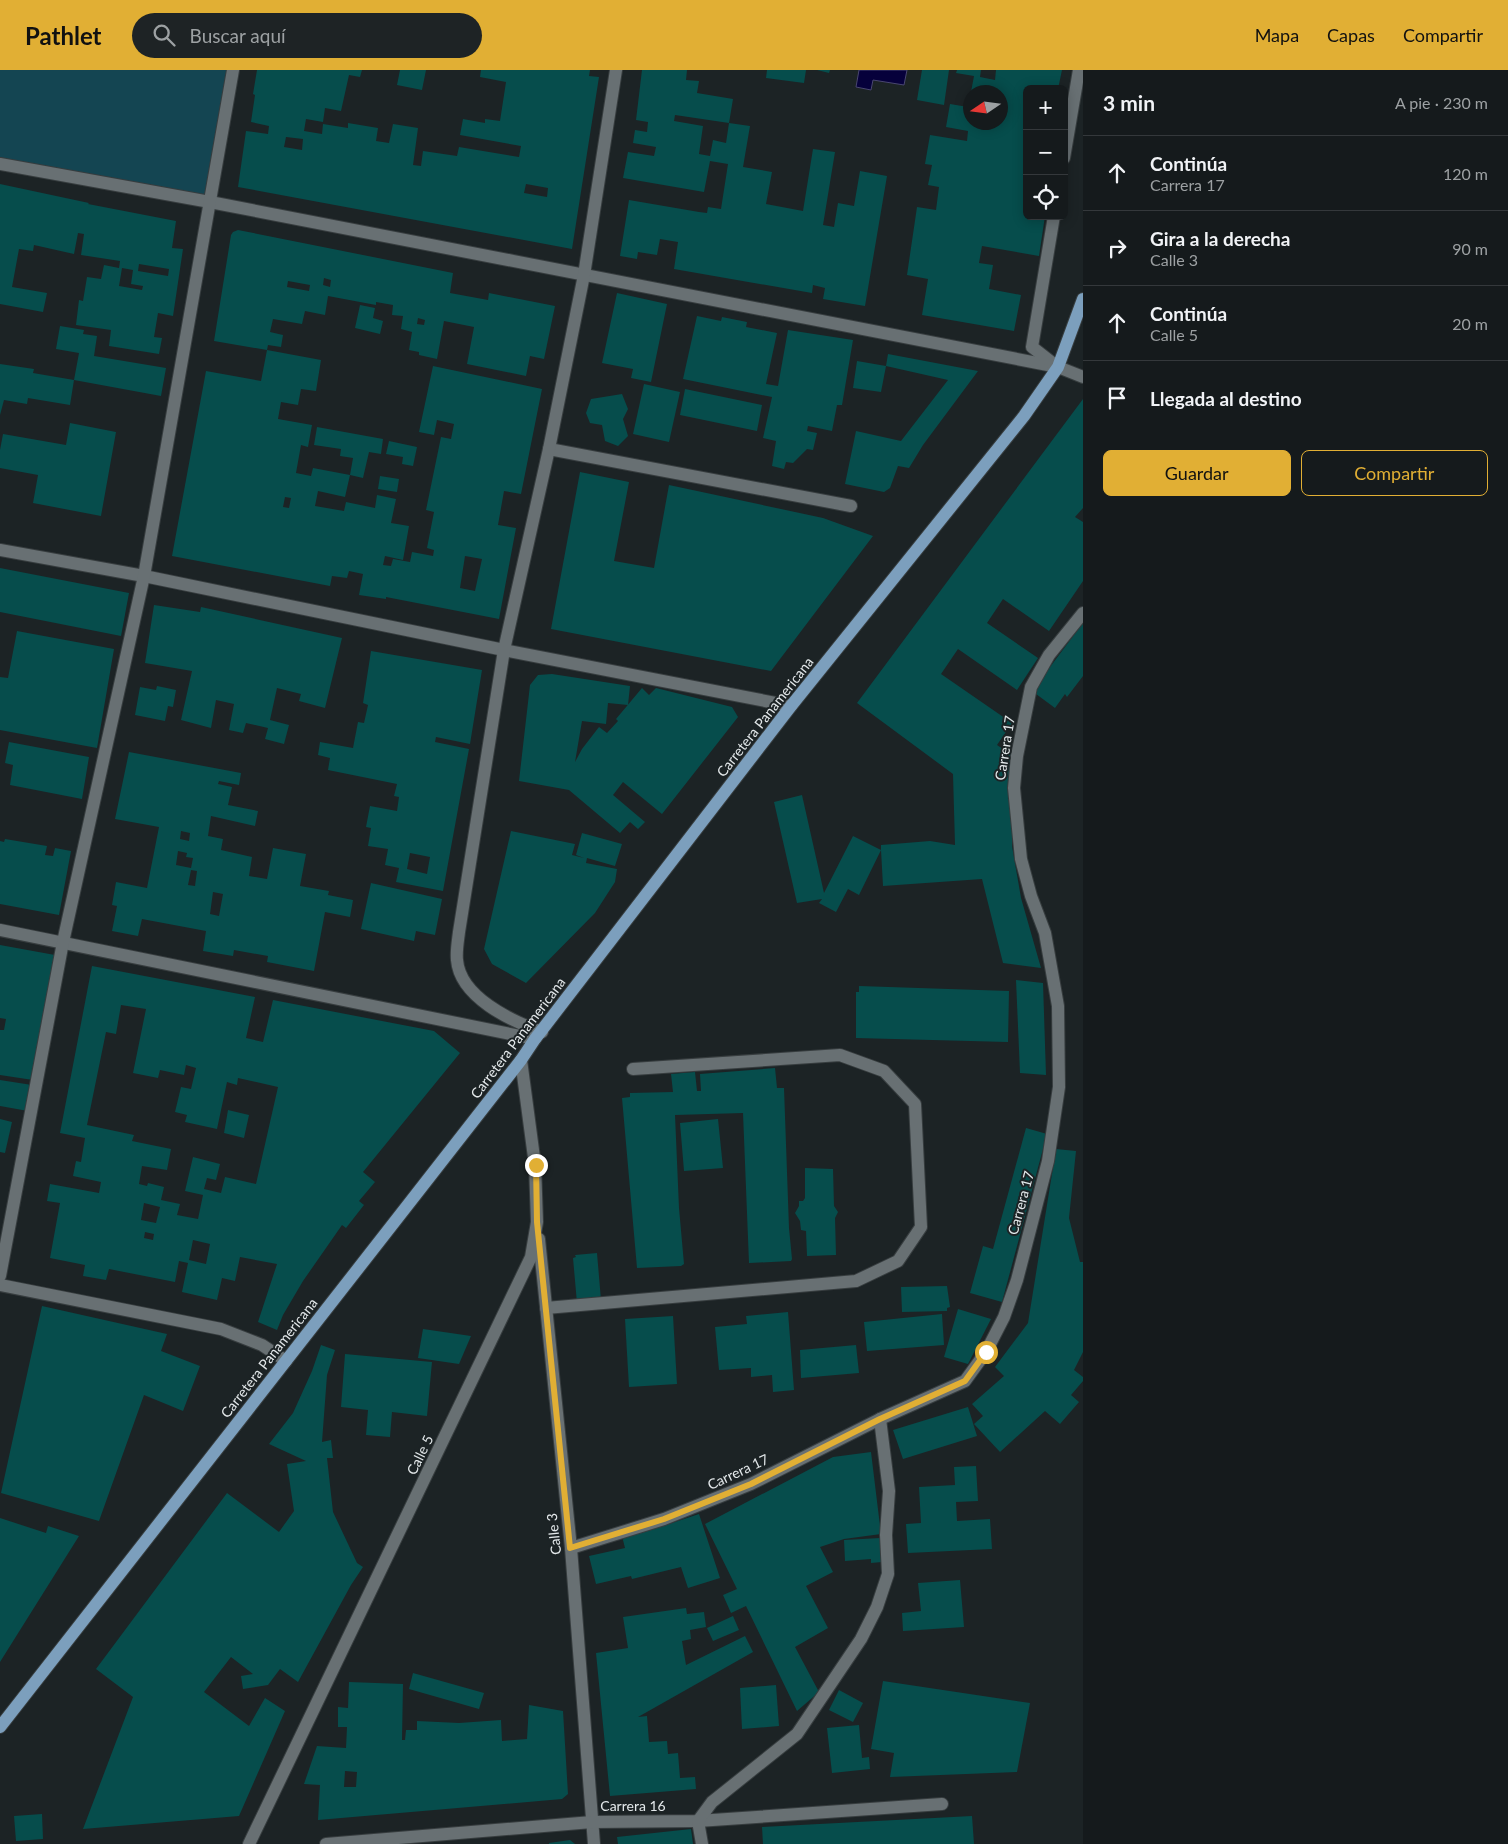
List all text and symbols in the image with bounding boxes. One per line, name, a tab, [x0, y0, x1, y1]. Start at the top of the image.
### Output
search box	[132, 13, 482, 58]
text: Pathlet	[25, 21, 102, 50]
icon: search	[150, 21, 178, 49]
text: Buscar aquí	[190, 24, 286, 47]
text: Mapa	[1255, 24, 1299, 46]
text: Capas	[1327, 24, 1375, 46]
text: Compartir	[1403, 24, 1483, 46]
north arrow	[963, 85, 1008, 130]
map controls	[1023, 85, 1068, 220]
button: +	[1023, 85, 1068, 130]
text: 3 min	[1103, 90, 1155, 115]
text: A pie · 230 m	[1395, 93, 1488, 112]
button: −	[1023, 130, 1068, 175]
text: Continúa	[1150, 152, 1227, 175]
icon: ahead	[1103, 159, 1131, 187]
text: 120 m	[1443, 164, 1488, 183]
button: locate	[1023, 175, 1068, 220]
text: Carrera 17	[1150, 175, 1225, 194]
text: Gira a la derecha	[1150, 227, 1290, 250]
icon: right	[1103, 234, 1131, 262]
text: 90 m	[1452, 239, 1488, 258]
text: Calle 3	[1150, 250, 1198, 269]
text: Continúa	[1150, 302, 1227, 325]
icon: ahead	[1103, 309, 1131, 337]
text: 20 m	[1452, 314, 1488, 333]
text: Calle 5	[1150, 325, 1198, 344]
icon: arrive	[1103, 384, 1131, 412]
text: Llegada al destino	[1150, 387, 1302, 410]
button: Guardar	[1103, 450, 1291, 496]
button: Compartir	[1301, 450, 1488, 496]
street label: Carretera Panamericana	[713, 653, 817, 780]
street label: Carrera 17	[991, 714, 1018, 782]
street label: Carretera Panamericana	[467, 974, 569, 1102]
route end	[525, 1154, 548, 1177]
street label: Carrera 17	[1004, 1169, 1037, 1237]
street label: Carretera Panamericana	[217, 1294, 321, 1421]
route start	[975, 1341, 998, 1364]
street label: Calle 5	[403, 1432, 436, 1477]
street label: Carrera 17	[705, 1450, 771, 1493]
street label: Calle 3	[543, 1512, 564, 1556]
street label: Carrera 16	[600, 1797, 666, 1814]

